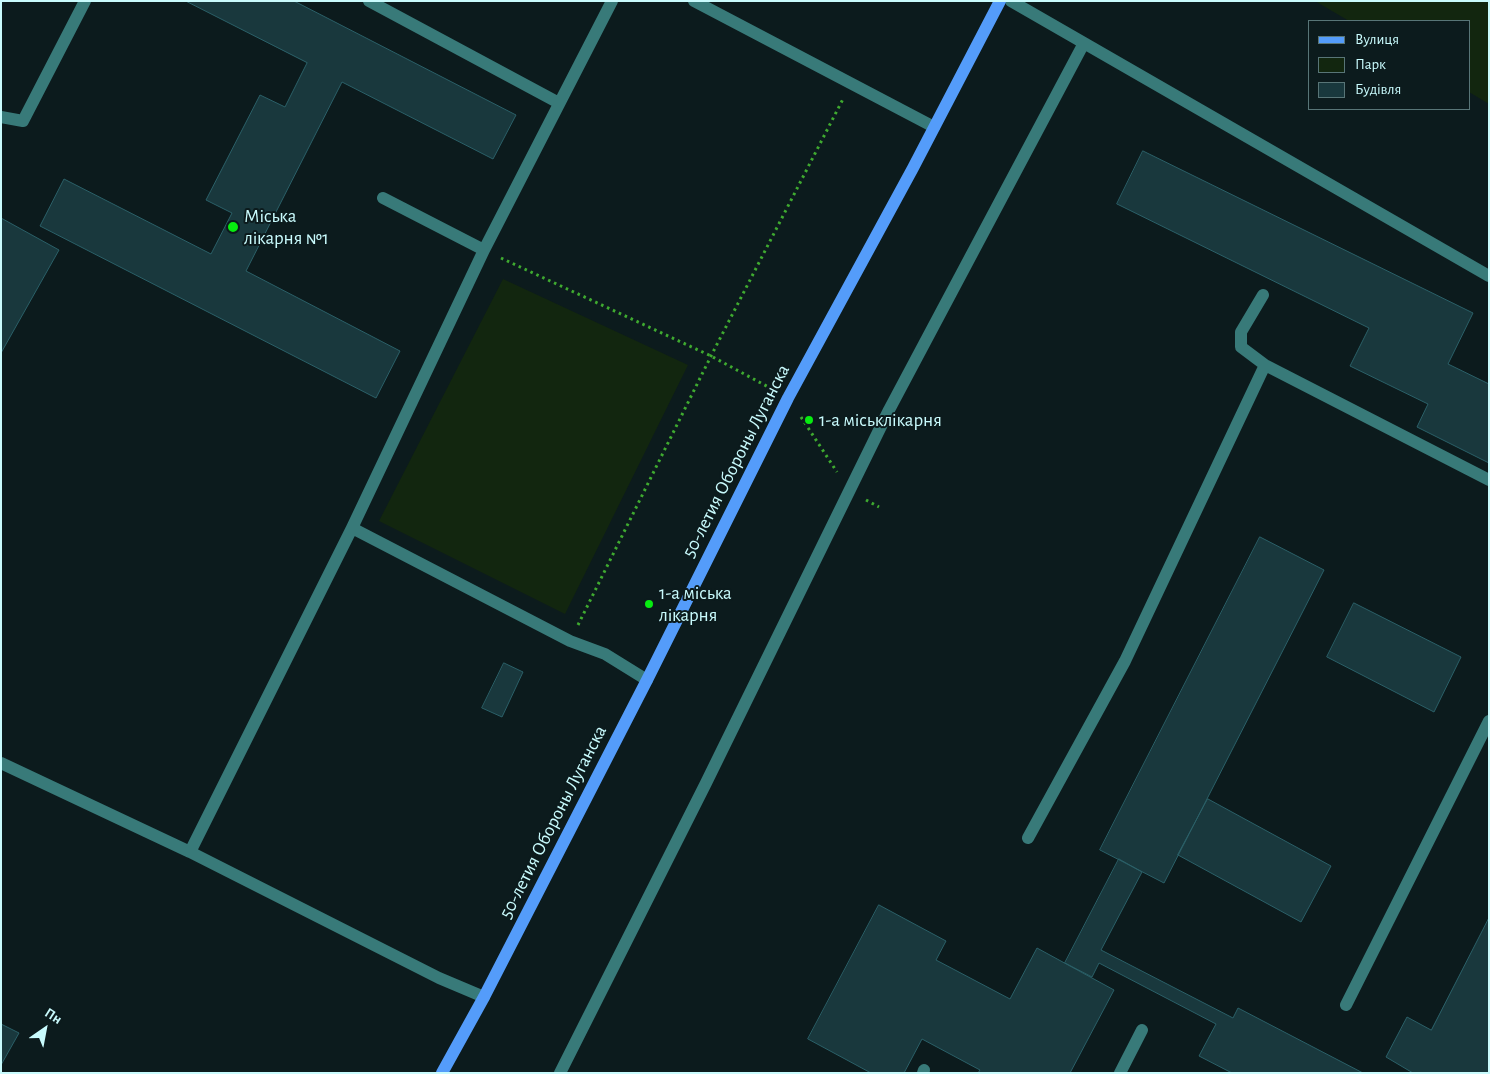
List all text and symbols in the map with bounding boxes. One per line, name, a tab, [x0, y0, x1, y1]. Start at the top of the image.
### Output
legend	[1308, 20, 1470, 110]
text: Вулиця	[1355, 32, 1399, 47]
text: Парк	[1355, 57, 1386, 72]
text: Будівля	[1355, 82, 1401, 97]
place label: Міська лікарня №1	[244, 205, 329, 249]
marker: Міська лікарня №1	[226, 220, 240, 234]
street label: 50-летия Обороны Луганска	[677, 361, 795, 561]
place label: 1-а міськлікарня	[819, 409, 942, 431]
marker: 1-а міськлікарня	[803, 414, 815, 426]
place label: 1-а міська лікарня	[659, 582, 732, 626]
marker: 1-а міська лікарня	[643, 598, 655, 610]
street label: 50-летия Обороны Луганска	[494, 722, 612, 922]
north arrow	[20, 1004, 70, 1054]
text: Пн	[42, 1006, 64, 1027]

